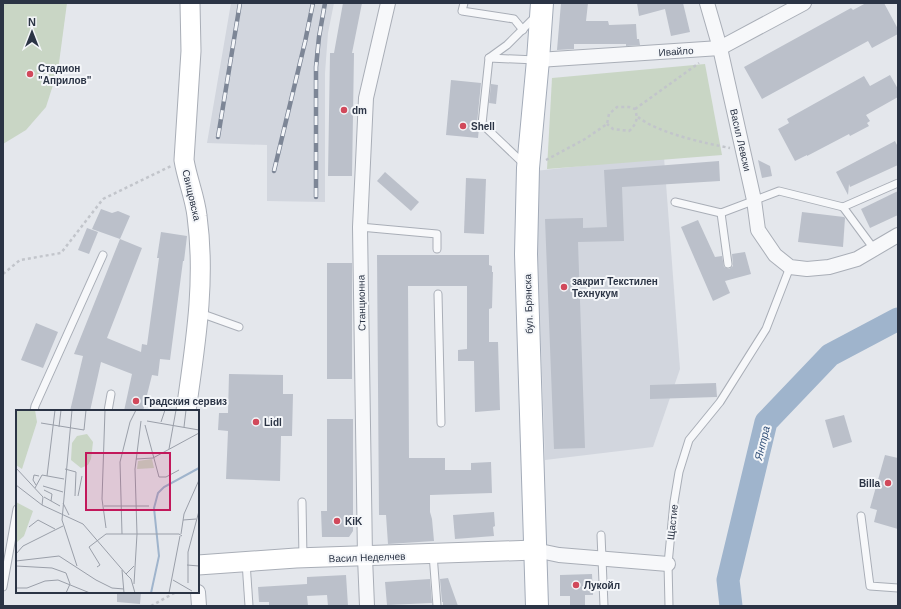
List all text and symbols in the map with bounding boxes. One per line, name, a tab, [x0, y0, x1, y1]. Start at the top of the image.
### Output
north arrow	[12, 12, 52, 52]
text: N	[28, 16, 36, 28]
street label: Ивайло	[658, 45, 694, 58]
place label: Стадион "Априлов"	[38, 63, 92, 86]
marker: Стадион "Априлов"	[25, 69, 35, 79]
marker: dm	[339, 105, 349, 115]
place label: dm	[352, 105, 367, 116]
street label: Васил Левски	[728, 108, 753, 172]
marker: Shell	[458, 121, 468, 131]
place label: Shell	[471, 121, 495, 132]
street label: Свищовска	[180, 168, 203, 222]
street label: бул. Брянска	[522, 273, 535, 334]
street label: Станционна	[356, 274, 367, 331]
place label: закрит Текстилен Технукум	[572, 276, 658, 299]
marker: закрит Текстилен Технукум	[559, 282, 569, 292]
marker: Градския сервиз	[131, 396, 141, 406]
place label: Градския сервиз	[144, 396, 227, 407]
inset map	[16, 410, 199, 593]
marker: Lidl	[251, 417, 261, 427]
place label: Lidl	[264, 417, 282, 428]
water label: Янтра	[752, 425, 772, 462]
place label: Billa	[859, 478, 880, 489]
marker: Billa	[883, 478, 893, 488]
street label: Щастие	[665, 503, 680, 540]
marker: KiK	[332, 516, 342, 526]
place label: KiK	[345, 516, 363, 527]
street label: Васил Неделчев	[328, 551, 406, 564]
marker: Лукойл	[571, 580, 581, 590]
place label: Лукойл	[584, 580, 620, 591]

